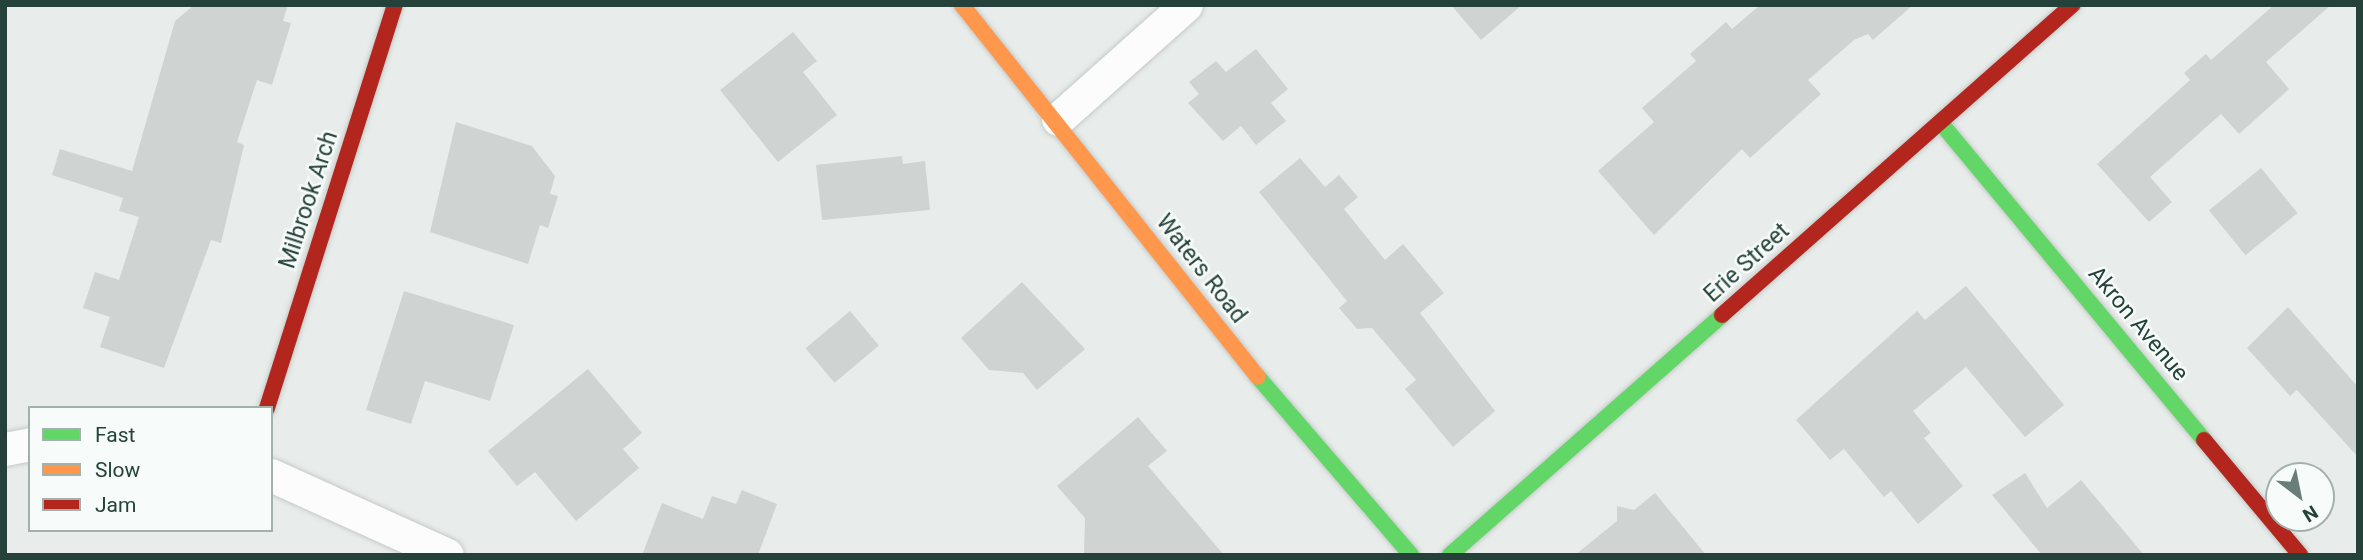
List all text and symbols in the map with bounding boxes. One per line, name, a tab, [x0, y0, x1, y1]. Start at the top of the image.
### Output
street label: Milbrook Arch	[274, 128, 344, 272]
street label: Waters Road	[1150, 209, 1252, 329]
street label: Erie Street	[1699, 218, 1795, 308]
street label: Akron Avenue	[2082, 261, 2194, 387]
legend	[28, 406, 273, 532]
text: Fast	[95, 423, 135, 447]
text: Slow	[95, 458, 140, 482]
north arrow	[2265, 462, 2335, 532]
text: Jam	[95, 493, 136, 517]
text: N	[2299, 500, 2322, 527]

